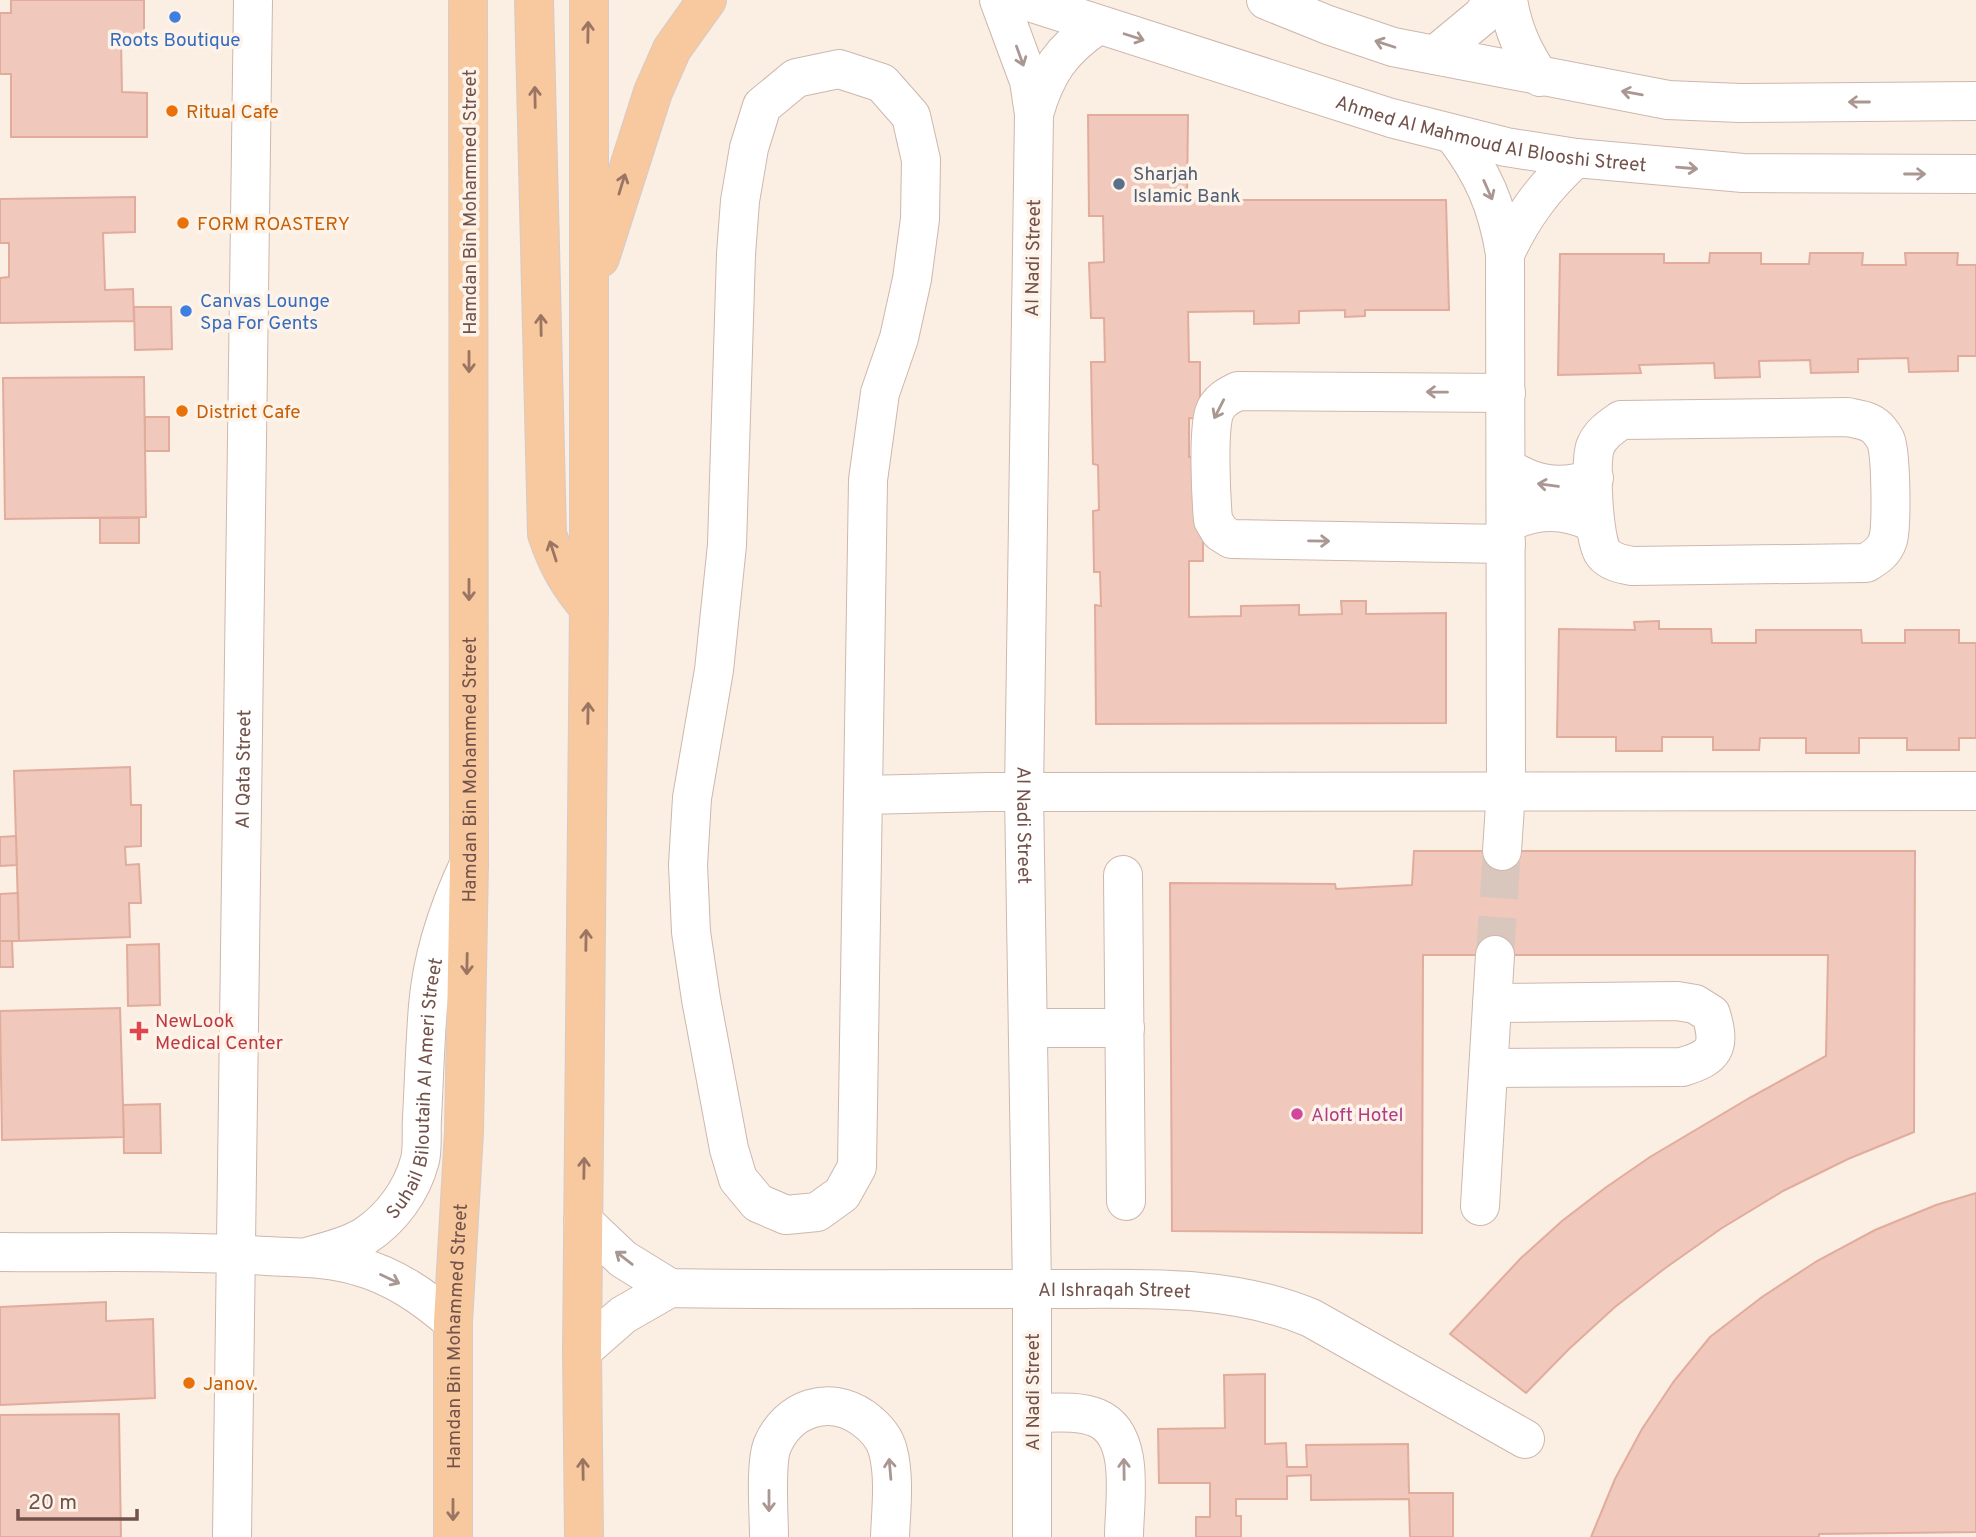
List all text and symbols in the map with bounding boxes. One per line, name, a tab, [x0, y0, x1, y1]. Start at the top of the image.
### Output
marker: Roots Boutique	[167, 9, 183, 25]
one-way arrow	[581, 21, 595, 44]
place label: Roots Boutique	[110, 29, 240, 53]
one-way arrow	[1123, 31, 1145, 44]
one-way arrow	[1374, 37, 1396, 50]
one-way arrow	[1015, 44, 1027, 66]
street label: Hamdan Bin Mohammed Street	[459, 69, 483, 335]
one-way arrow	[529, 86, 542, 109]
one-way arrow	[1621, 86, 1644, 100]
street label: Ahmed Al Mahmoud Al Blooshi Street	[1332, 91, 1648, 178]
one-way arrow	[1848, 95, 1871, 109]
place label: Ritual Cafe	[186, 101, 279, 125]
marker: Ritual Cafe	[164, 103, 180, 119]
one-way arrow	[1676, 162, 1698, 175]
place label: Sharjah Islamic Bank	[1133, 163, 1241, 209]
one-way arrow	[1903, 167, 1926, 181]
one-way arrow	[617, 174, 630, 196]
marker: Sharjah Islamic Bank	[1111, 176, 1127, 192]
one-way arrow	[1482, 179, 1495, 200]
street label: Al Nadi Street	[1021, 199, 1047, 317]
place label: FORM ROASTERY	[197, 213, 350, 237]
marker: FORM ROASTERY	[175, 215, 191, 231]
place label: Canvas Lounge Spa For Gents	[200, 290, 330, 336]
marker: Canvas Lounge Spa For Gents	[178, 303, 194, 319]
one-way arrow	[534, 314, 548, 337]
one-way arrow	[462, 350, 476, 373]
one-way arrow	[1426, 385, 1449, 399]
one-way arrow	[1211, 398, 1225, 418]
place label: District Cafe	[196, 401, 300, 425]
marker: District Cafe	[174, 403, 190, 419]
one-way arrow	[1537, 478, 1560, 491]
one-way arrow	[1307, 534, 1330, 548]
one-way arrow	[546, 541, 558, 563]
one-way arrow	[462, 578, 476, 601]
street label: Hamdan Bin Mohammed Street	[458, 636, 483, 903]
one-way arrow	[581, 702, 595, 725]
street label: Al Qata Street	[232, 709, 257, 829]
street label: Al Nadi Street	[1010, 766, 1035, 884]
one-way arrow	[579, 929, 593, 952]
one-way arrow	[461, 952, 474, 975]
street label: Suhail Biloutaih Al Ameri Street	[382, 956, 449, 1225]
place label: NewLook Medical Center	[155, 1010, 284, 1056]
marker: NewLook Medical Center	[129, 1021, 149, 1041]
place label: Aloft Hotel	[1311, 1104, 1403, 1128]
marker: Aloft Hotel	[1289, 1106, 1305, 1122]
one-way arrow	[577, 1157, 591, 1180]
street label: Hamdan Bin Mohammed Street	[443, 1203, 474, 1469]
one-way arrow	[615, 1251, 633, 1266]
one-way arrow	[379, 1273, 401, 1286]
street label: Al Ishraqah Street	[1038, 1279, 1192, 1305]
street label: Al Nadi Street	[1022, 1333, 1046, 1451]
place label: Janov.	[203, 1373, 258, 1397]
marker: Janov.	[181, 1375, 197, 1391]
one-way arrow	[576, 1458, 590, 1481]
one-way arrow	[883, 1458, 896, 1481]
one-way arrow	[1117, 1458, 1131, 1481]
scale bar	[18, 1478, 136, 1522]
one-way arrow	[762, 1489, 776, 1512]
text: 20 m	[28, 1490, 77, 1517]
one-way arrow	[446, 1498, 460, 1521]

